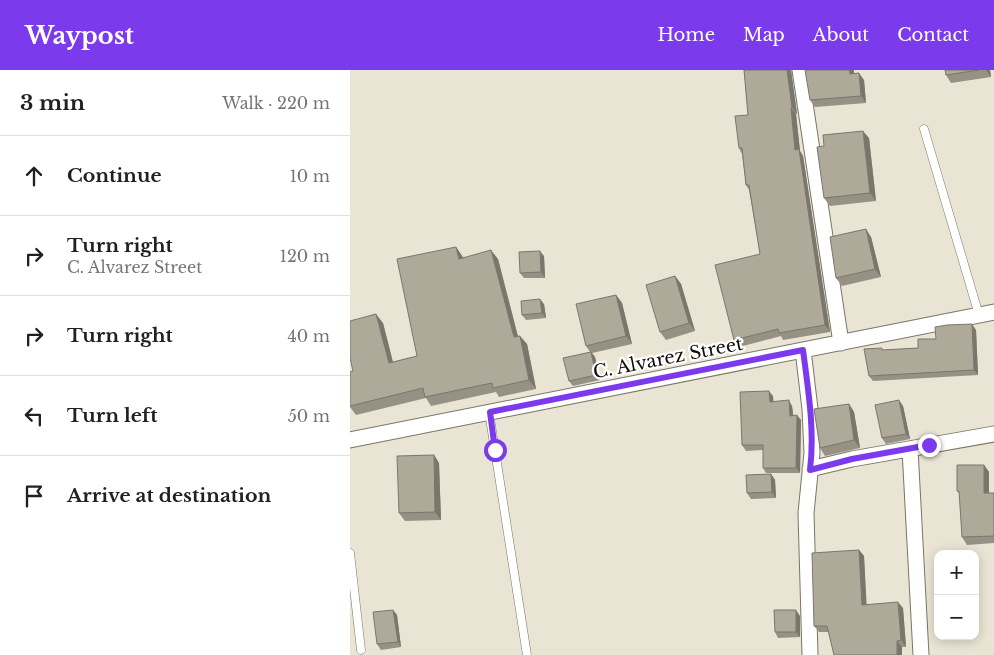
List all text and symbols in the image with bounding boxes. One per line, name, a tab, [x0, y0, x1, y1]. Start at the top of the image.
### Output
text: Waypost	[25, 21, 134, 50]
text: Home	[657, 24, 715, 46]
text: Map	[743, 24, 785, 46]
text: About	[813, 24, 869, 46]
text: Contact	[897, 24, 969, 46]
text: 3 min	[20, 90, 85, 116]
text: Walk · 220 m	[222, 93, 330, 113]
icon: ahead	[20, 162, 48, 190]
text: Continue	[67, 164, 162, 187]
text: 10 m	[290, 166, 330, 186]
text: Turn right	[67, 234, 173, 257]
icon: right	[20, 242, 48, 270]
text: 120 m	[280, 246, 330, 266]
text: C. Alvarez Street	[67, 257, 202, 277]
icon: right	[20, 322, 48, 350]
text: Turn right	[67, 324, 173, 347]
text: 40 m	[287, 326, 330, 346]
street label: C. Alvarez Street	[591, 333, 745, 383]
icon: left	[20, 402, 48, 430]
text: Turn left	[67, 404, 158, 427]
text: 50 m	[288, 406, 330, 426]
route end	[918, 434, 941, 457]
route start	[484, 439, 507, 462]
icon: arrive	[20, 482, 48, 510]
text: Arrive at destination	[67, 484, 271, 507]
map controls	[934, 550, 979, 640]
button: +	[934, 550, 979, 595]
button: −	[934, 595, 979, 640]

